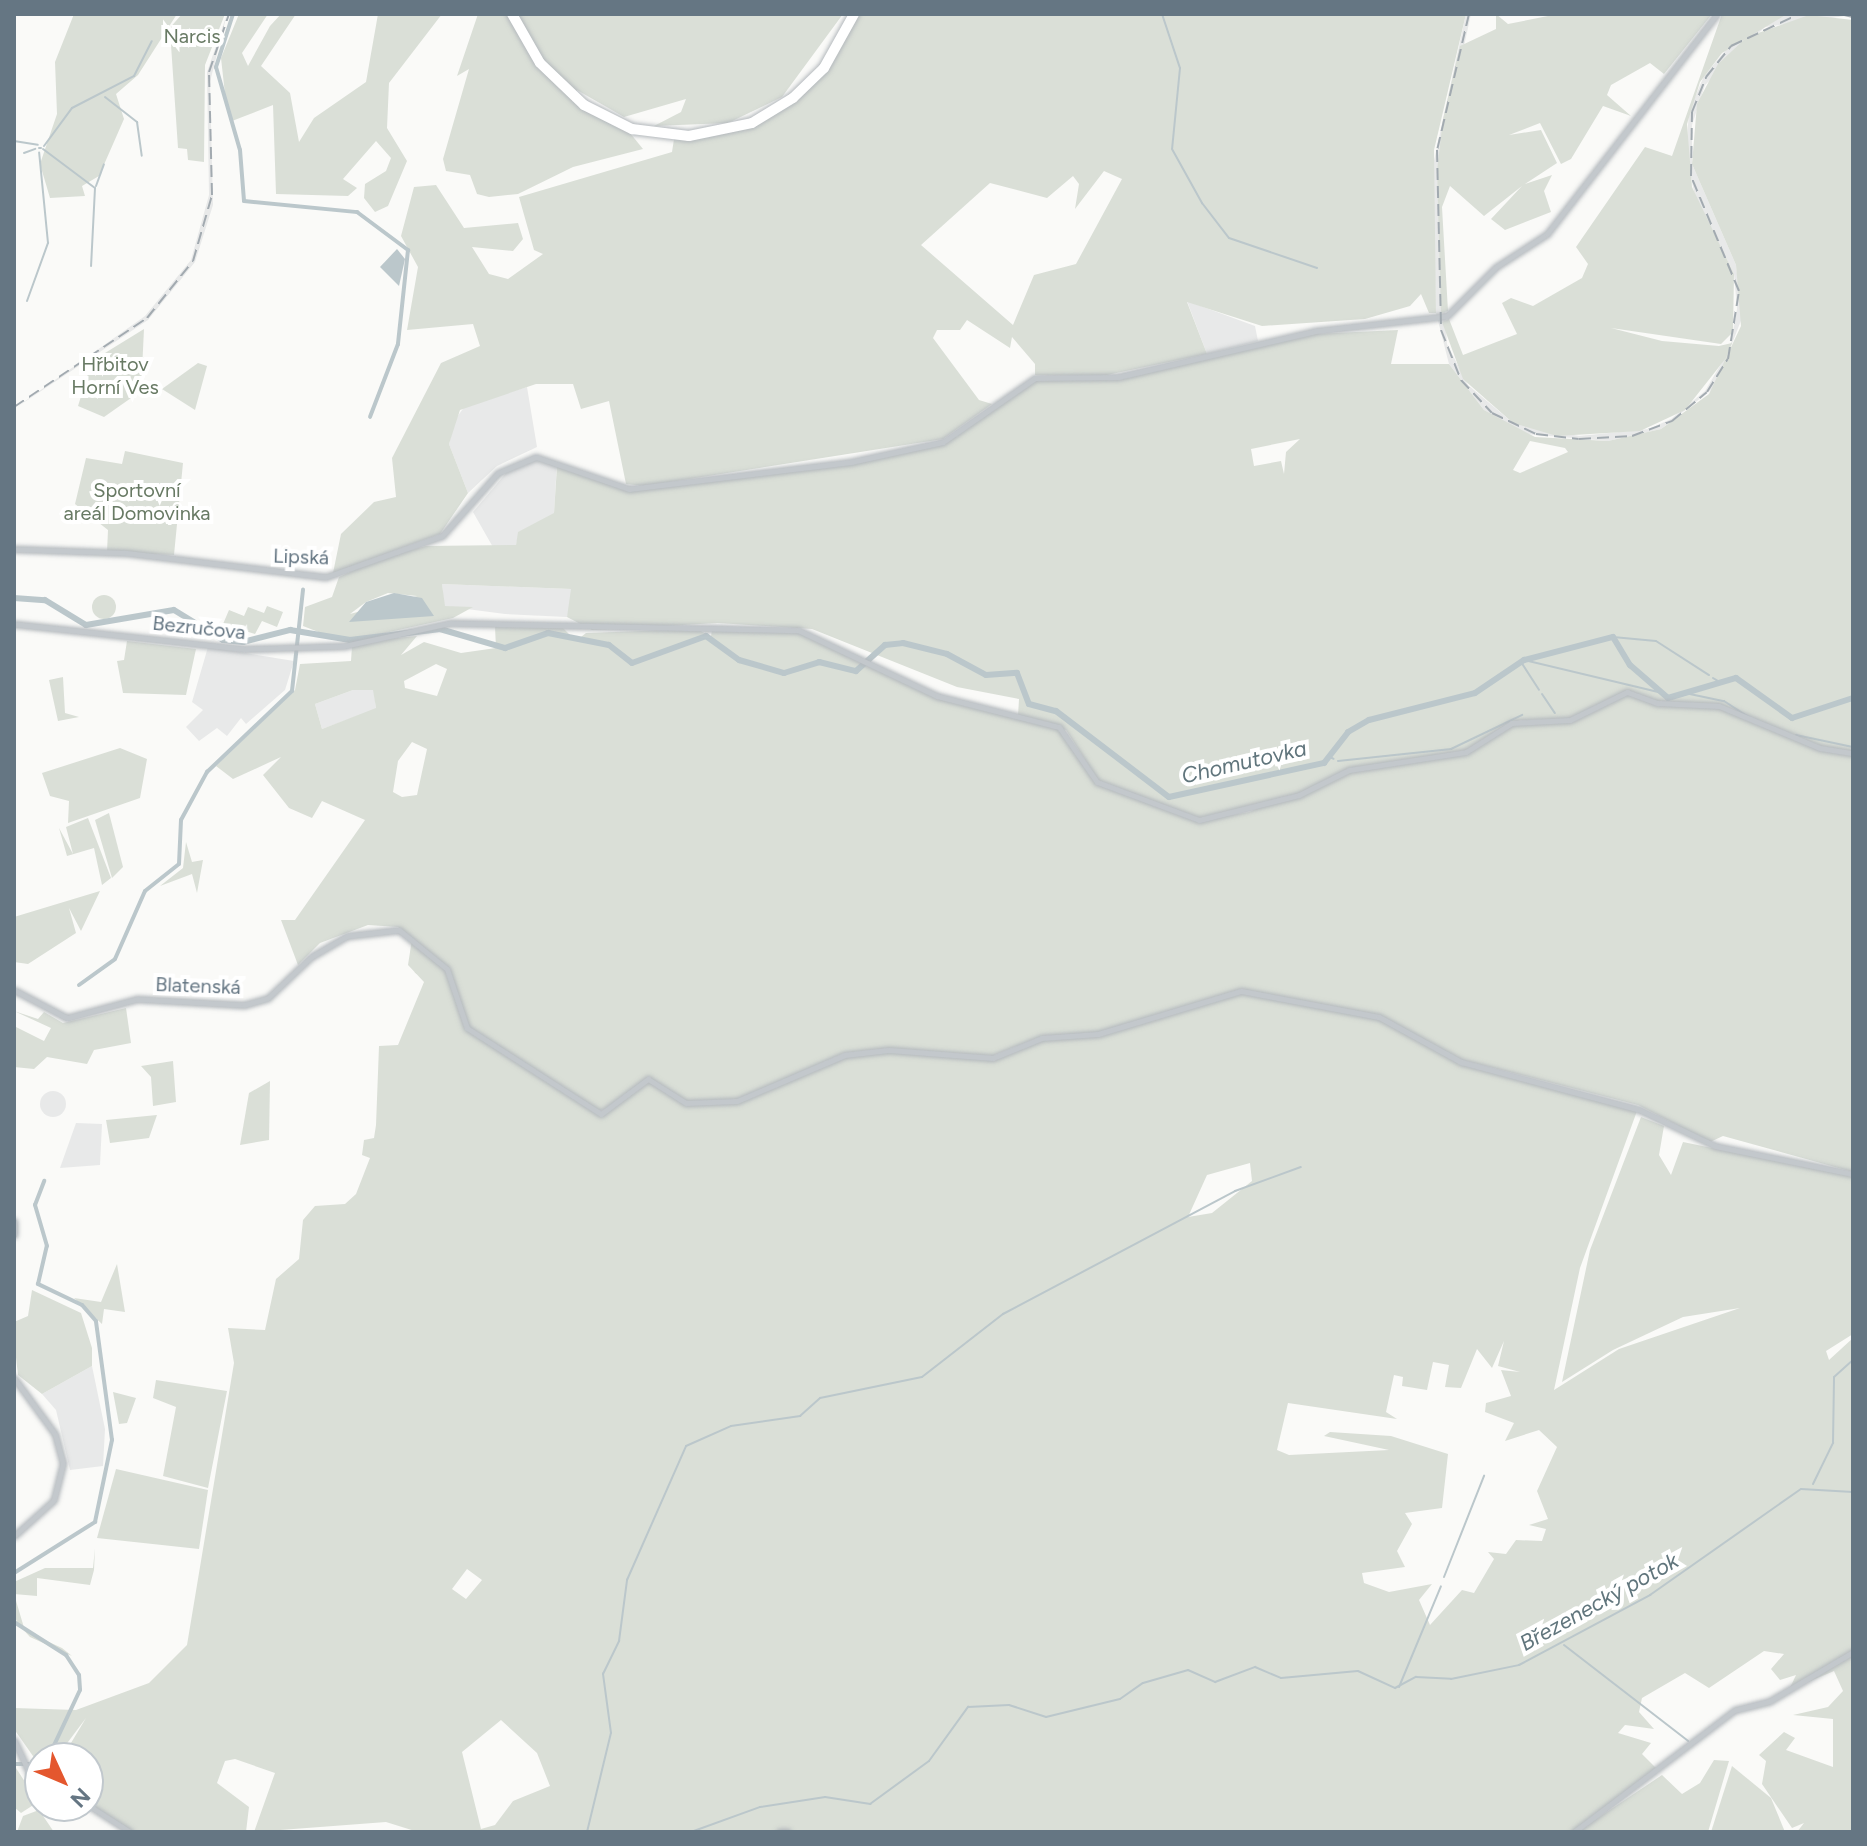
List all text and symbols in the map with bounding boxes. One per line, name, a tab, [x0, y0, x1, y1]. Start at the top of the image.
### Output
park label: Narcis	[163, 24, 221, 48]
park label: Hřbitov Horní Ves	[71, 353, 159, 400]
park label: Sportovní areál Domovinka	[64, 478, 210, 525]
street label: Lipská	[273, 544, 329, 570]
street label: Bezručova	[151, 611, 247, 645]
water label: Chomutovka	[1179, 735, 1309, 789]
street label: Blatenská	[155, 973, 241, 999]
water label: Březenecký potok	[1515, 1547, 1683, 1657]
north arrow	[24, 1742, 104, 1822]
text: N	[65, 1782, 96, 1813]

